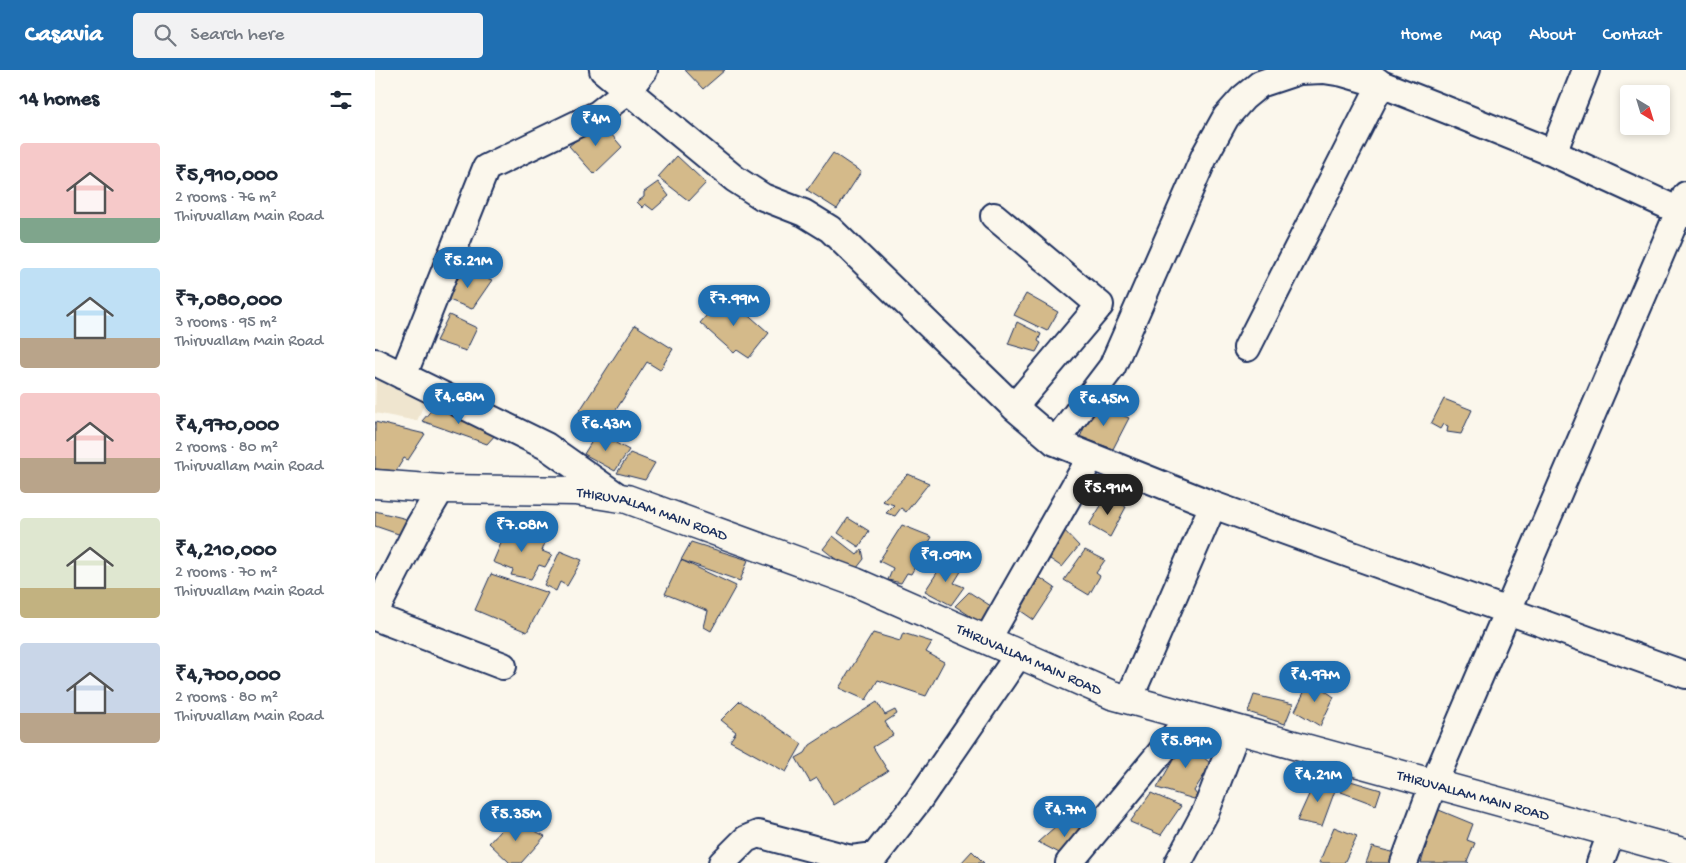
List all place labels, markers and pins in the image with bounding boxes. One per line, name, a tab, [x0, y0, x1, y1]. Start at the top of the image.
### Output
pin: ₹4M	[572, 104, 620, 147]
pin: ₹5.21M	[427, 246, 509, 289]
pin: ₹7.99M	[693, 284, 775, 327]
pin: ₹4.68M	[418, 382, 500, 425]
pin: ₹6.45M	[1063, 384, 1145, 427]
pin: ₹6.43M	[565, 410, 647, 452]
pin: ₹5.91M	[1067, 474, 1149, 516]
pin: ₹7.08M	[481, 510, 563, 553]
pin: ₹9.09M	[905, 540, 987, 583]
pin: ₹4.97M	[1274, 660, 1356, 703]
pin: ₹5.89M	[1145, 726, 1227, 769]
pin: ₹4.21M	[1277, 760, 1359, 803]
pin: ₹4.7M	[1030, 796, 1100, 838]
pin: ₹5.35M	[475, 800, 557, 842]

